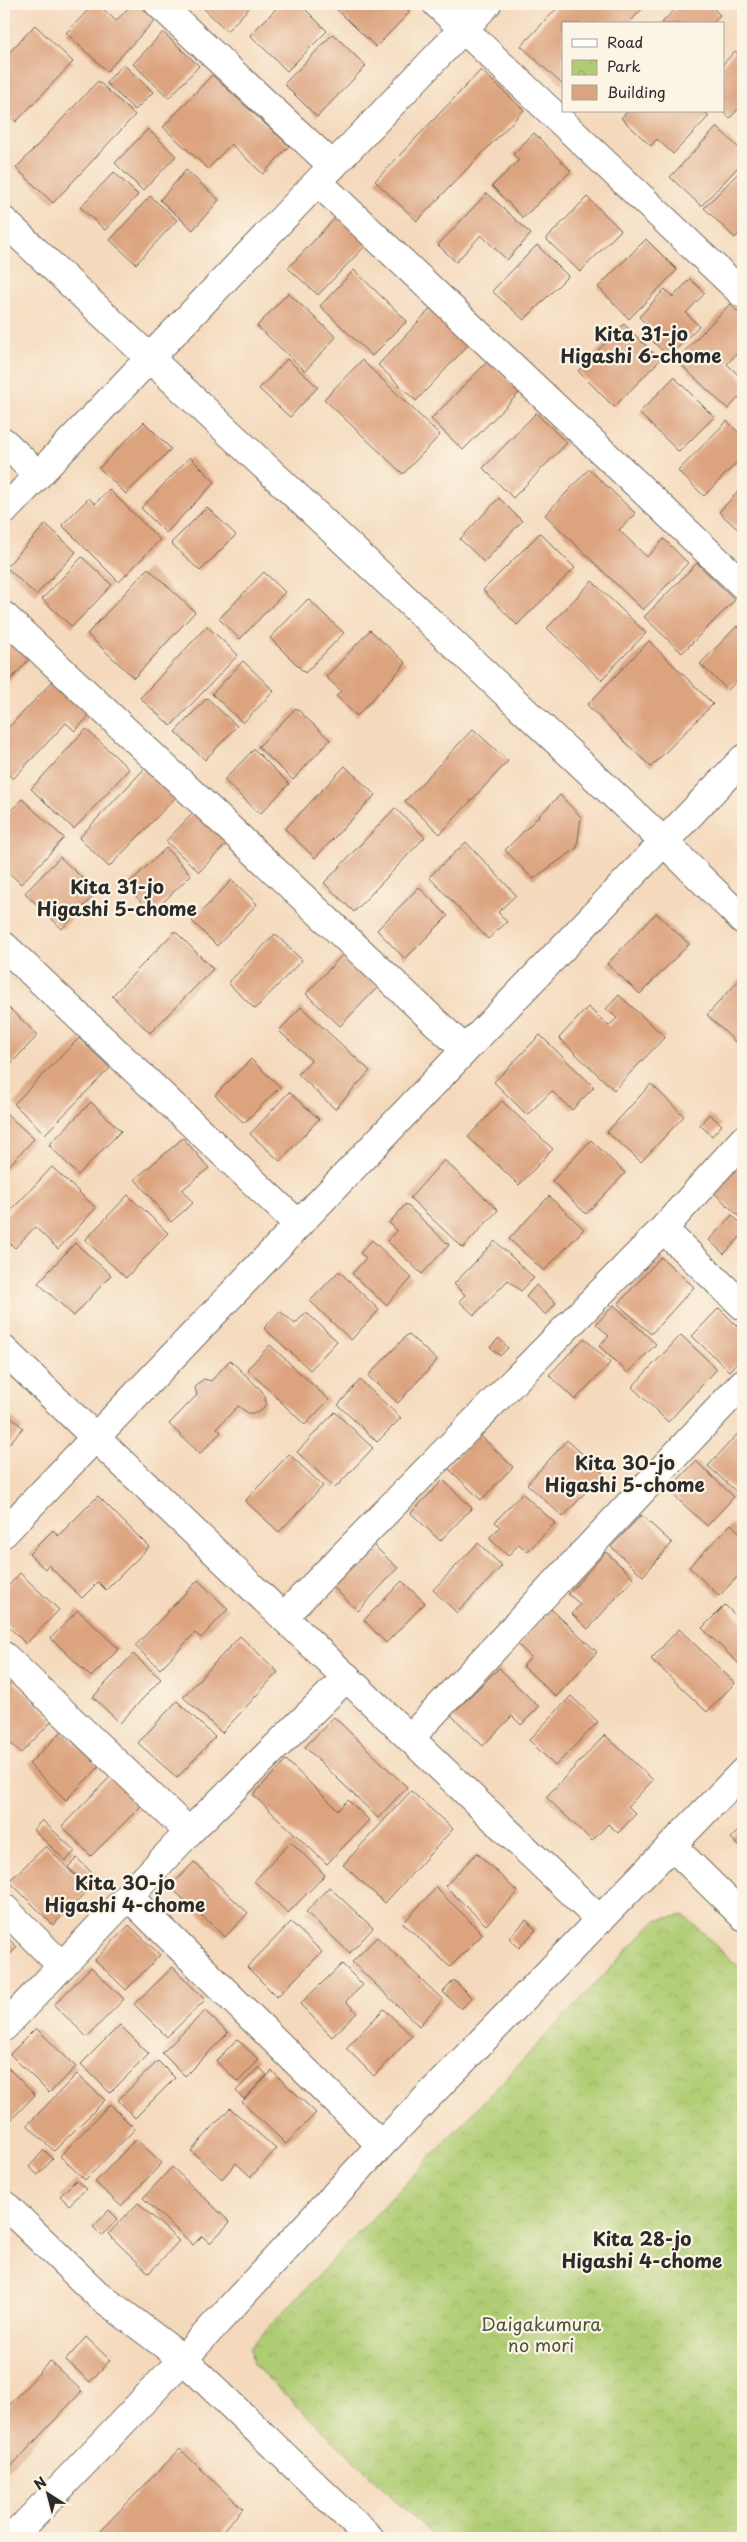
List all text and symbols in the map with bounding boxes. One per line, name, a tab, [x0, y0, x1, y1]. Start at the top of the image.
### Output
legend	[562, 22, 724, 112]
text: Road	[607, 30, 643, 53]
text: Park	[607, 54, 641, 77]
text: Building	[607, 80, 666, 103]
district label: Kita 31-jo Higashi 6-chome	[560, 319, 722, 369]
district label: Kita 31-jo Higashi 5-chome	[37, 872, 197, 922]
district label: Kita 30-jo Higashi 5-chome	[545, 1448, 705, 1498]
district label: Kita 30-jo Higashi 4-chome	[45, 1868, 205, 1918]
district label: Kita 28-jo Higashi 4-chome	[562, 2224, 722, 2274]
park label: Daigakumura no mori	[481, 2310, 601, 2358]
north arrow	[22, 2470, 72, 2520]
text: N	[29, 2471, 51, 2495]

